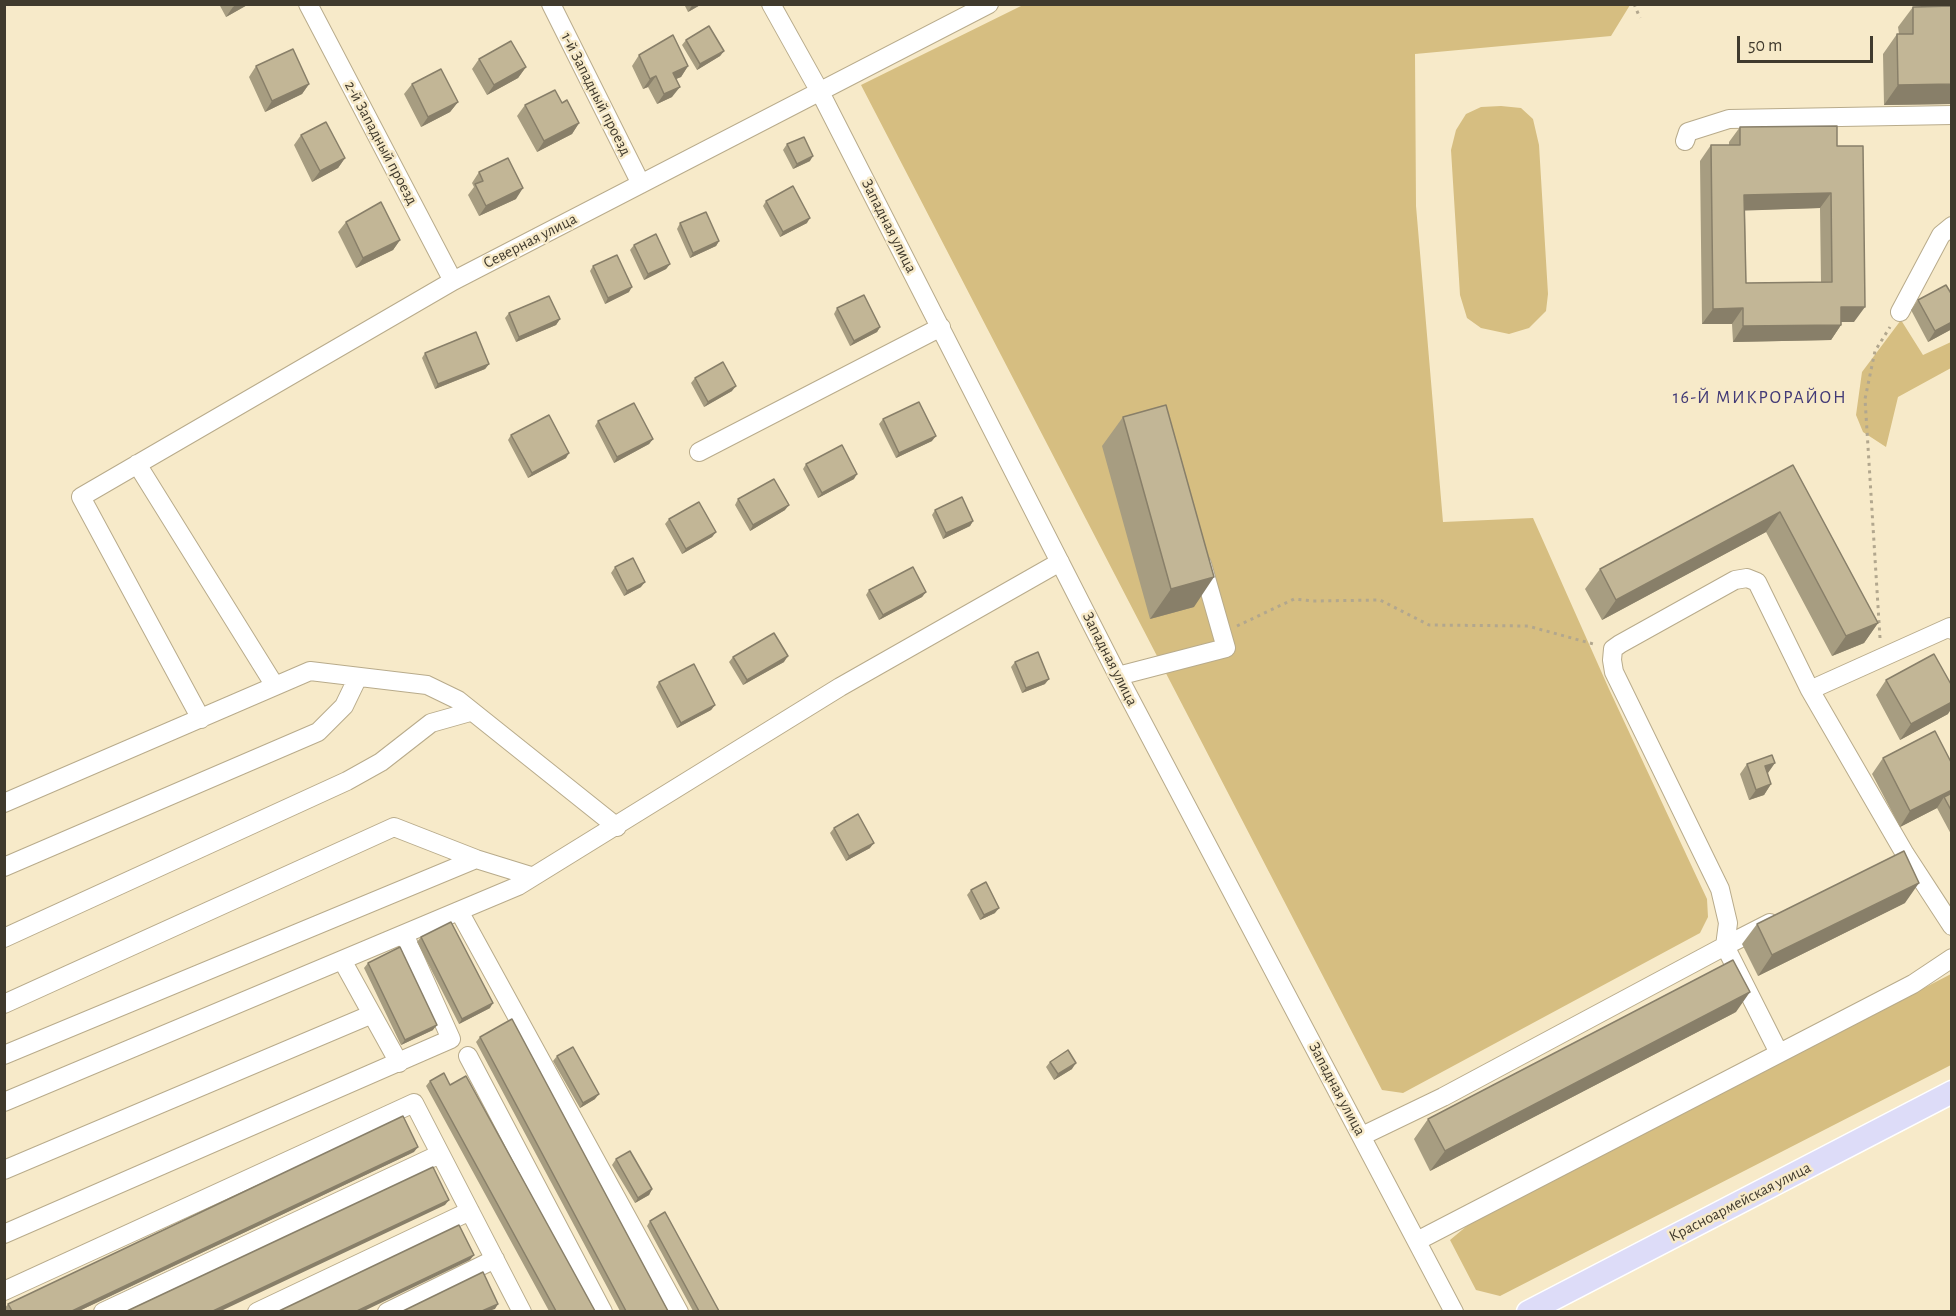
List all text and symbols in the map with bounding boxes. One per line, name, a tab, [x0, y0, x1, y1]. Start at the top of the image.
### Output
scale bar	[1740, 24, 1876, 62]
street label: 1-й Западный проезд	[557, 29, 635, 159]
text: 50 m	[1748, 37, 1782, 55]
street label: 2-й Западный проезд	[340, 78, 422, 208]
street label: Западная улица	[857, 176, 921, 276]
street label: Северная улица	[480, 209, 580, 273]
district label: 16-Й МИКРОРАЙОН	[1673, 387, 1847, 409]
street label: Западная улица	[1078, 609, 1142, 709]
street label: Западная улица	[1304, 1039, 1370, 1139]
street label: Красноармейская улица	[1666, 1158, 1814, 1246]

